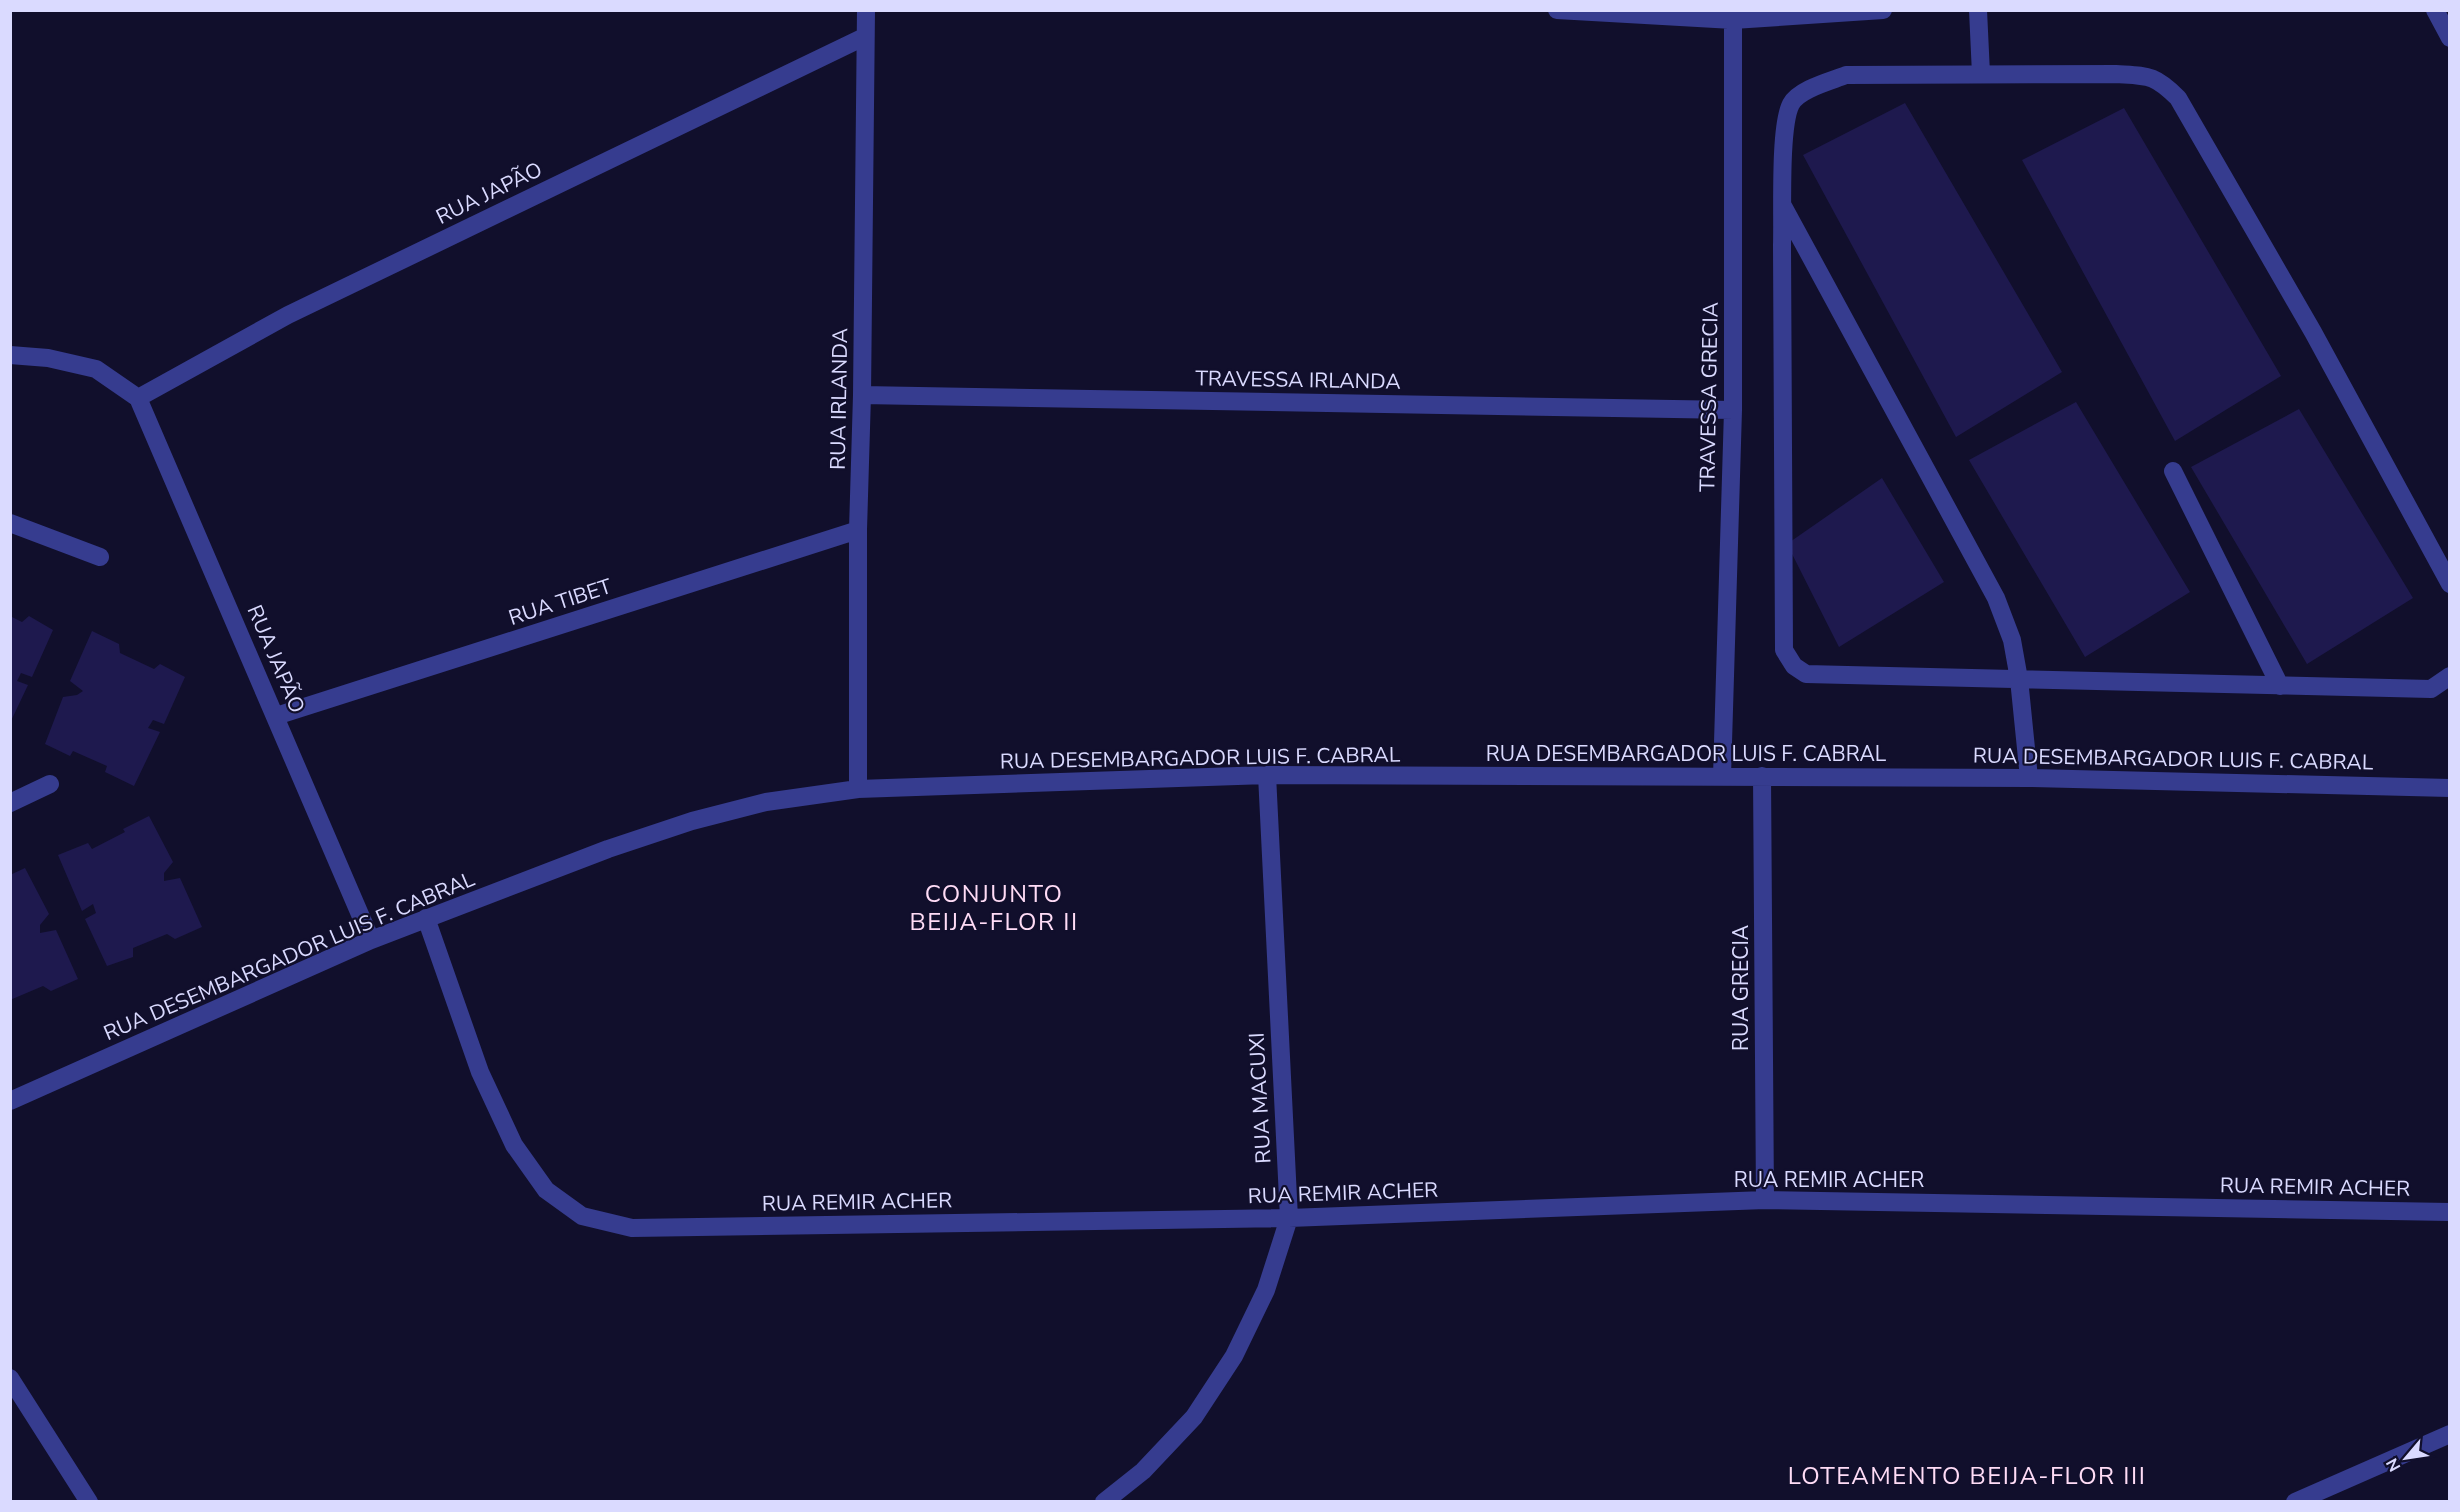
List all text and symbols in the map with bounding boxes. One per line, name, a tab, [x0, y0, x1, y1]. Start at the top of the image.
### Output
street label: RUA JAPÃO	[431, 155, 547, 231]
street label: TRAVESSA GRECIA	[1693, 302, 1725, 492]
street label: RUA IRLANDA	[824, 328, 854, 470]
street label: TRAVESSA IRLANDA	[1195, 364, 1401, 396]
street label: RUA TIBET	[505, 572, 615, 632]
street label: RUA JAPÃO	[241, 601, 311, 717]
street label: RUA DESEMBARGADOR LUIS F. CABRAL	[1000, 740, 1401, 775]
street label: RUA DESEMBARGADOR LUIS F. CABRAL	[1486, 740, 1887, 768]
street label: RUA DESEMBARGADOR LUIS F. CABRAL	[1973, 742, 2374, 777]
street label: RUA DESEMBARGADOR LUIS F. CABRAL	[99, 865, 479, 1047]
district label: CONJUNTO BEIJA-FLOR II	[909, 878, 1079, 938]
street label: RUA GRECIA	[1727, 925, 1755, 1051]
street label: RUA MACUXI	[1243, 1032, 1277, 1164]
street label: RUA REMIR ACHER	[1734, 1166, 1924, 1194]
street label: RUA REMIR ACHER	[2220, 1171, 2410, 1203]
street label: RUA REMIR ACHER	[1247, 1176, 1439, 1210]
street label: RUA REMIR ACHER	[762, 1186, 952, 1218]
north arrow	[2376, 1428, 2436, 1488]
text: N	[2381, 1454, 2406, 1475]
district label: LOTEAMENTO BEIJA-FLOR III	[1788, 1460, 2146, 1492]

